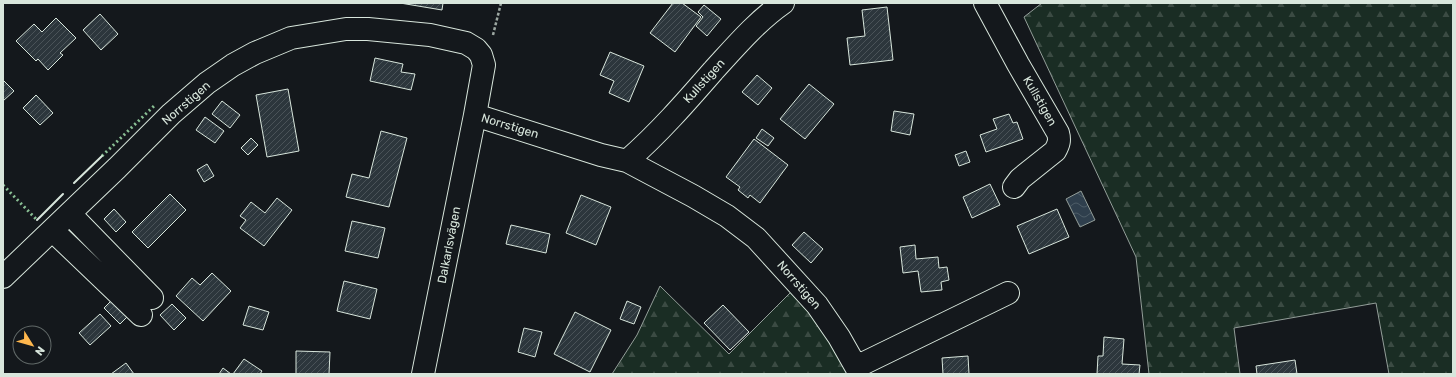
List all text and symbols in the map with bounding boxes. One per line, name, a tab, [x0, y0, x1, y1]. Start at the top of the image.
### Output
street label: Kullstigen	[680, 56, 728, 106]
street label: Kullstigen	[1020, 74, 1060, 128]
street label: Norrstigen	[159, 78, 213, 128]
street label: Norrstigen	[480, 111, 540, 141]
street label: Dalkarlsvägen	[435, 205, 463, 285]
street label: Norrstigen	[774, 258, 824, 312]
north arrow	[12, 325, 52, 365]
text: N	[32, 344, 47, 358]

